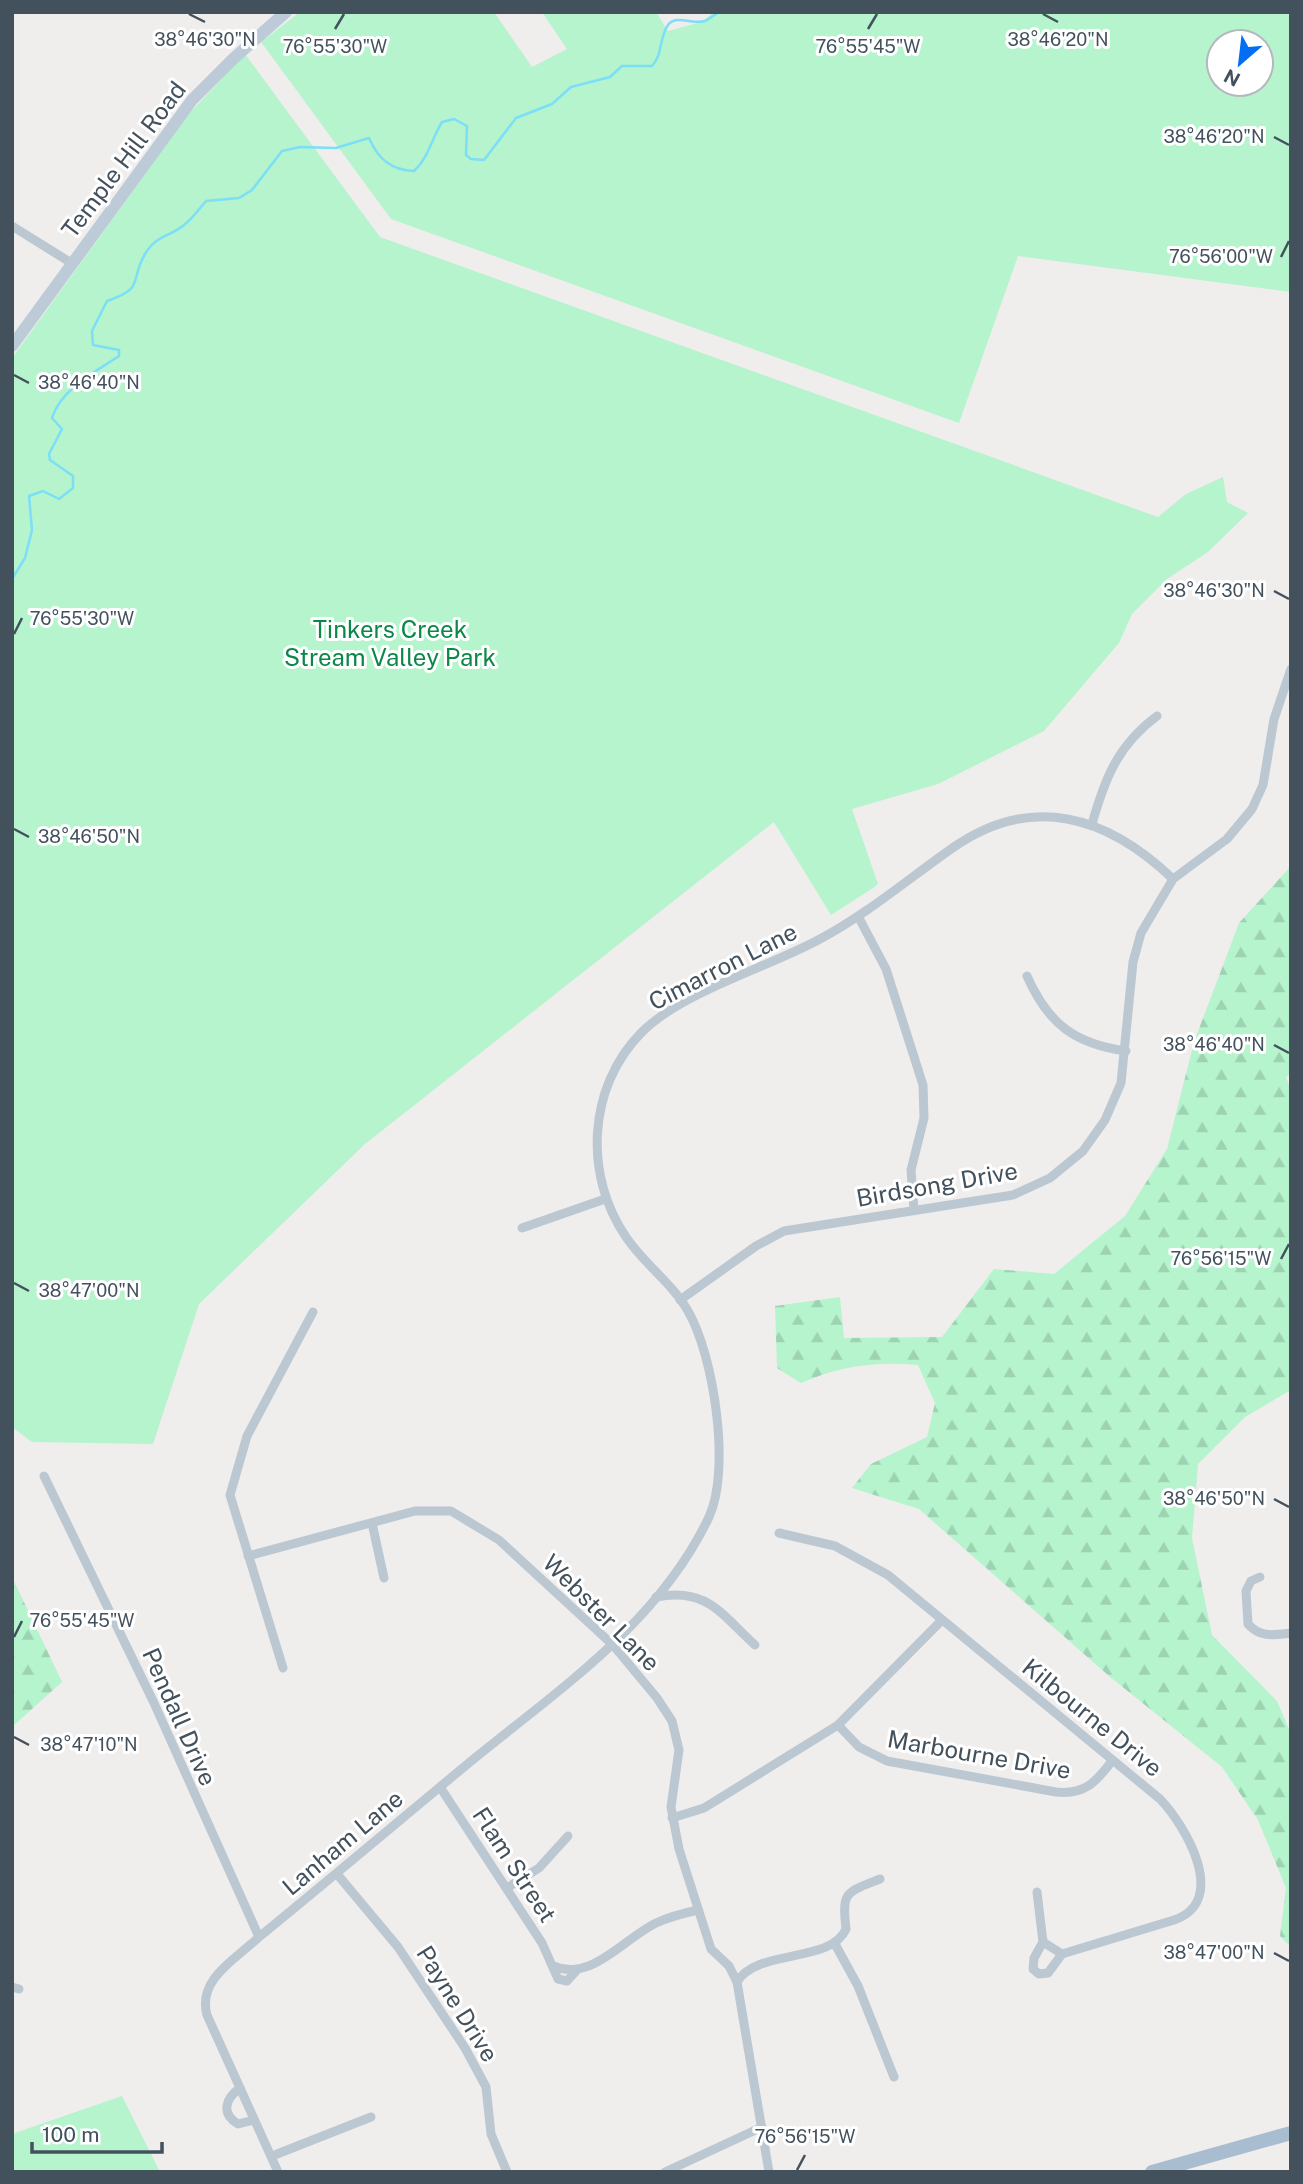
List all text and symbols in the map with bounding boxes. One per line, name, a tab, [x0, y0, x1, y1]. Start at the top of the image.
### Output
north arrow	[1205, 28, 1275, 98]
text: 38°46'30"N	[154, 29, 256, 50]
text: 38°46'20"N	[1007, 29, 1109, 50]
text: 76°55'30"W	[283, 36, 387, 57]
text: 76°55'45"W	[815, 36, 921, 57]
text: N	[1220, 65, 1244, 91]
street label: Temple Hill Road	[55, 76, 191, 243]
text: 38°46'20"N	[1163, 126, 1265, 147]
text: 76°56'00"W	[1169, 246, 1273, 267]
text: 38°46'40"N	[38, 372, 140, 393]
text: 38°46'30"N	[1163, 580, 1265, 601]
text: 76°55'30"W	[30, 608, 134, 629]
park label: Tinkers Creek Stream Valley Park	[284, 615, 496, 671]
text: 38°46'50"N	[38, 826, 140, 847]
street label: Cimarron Lane	[644, 917, 801, 1015]
text: 38°46'40"N	[1163, 1034, 1265, 1055]
street label: Birdsong Drive	[854, 1156, 1020, 1212]
text: 76°56'15"W	[1171, 1248, 1271, 1269]
text: 38°47'00"N	[39, 1280, 139, 1301]
text: 38°46'50"N	[1163, 1488, 1265, 1509]
street label: Webster Lane	[538, 1548, 666, 1676]
text: 76°55'45"W	[29, 1610, 135, 1631]
street label: Pendall Drive	[137, 1643, 223, 1790]
street label: Kilbourne Drive	[1017, 1652, 1168, 1782]
street label: Marbourne Drive	[885, 1724, 1073, 1784]
text: 38°47'10"N	[40, 1734, 138, 1755]
street label: Lanham Lane	[277, 1784, 408, 1901]
street label: Flam Street	[467, 1802, 562, 1927]
street label: Payne Drive	[411, 1940, 505, 2067]
text: 38°47'00"N	[1164, 1942, 1264, 1963]
scale bar	[32, 2110, 161, 2154]
text: 100 m	[42, 2122, 99, 2147]
text: 76°56'15"W	[755, 2126, 855, 2147]

